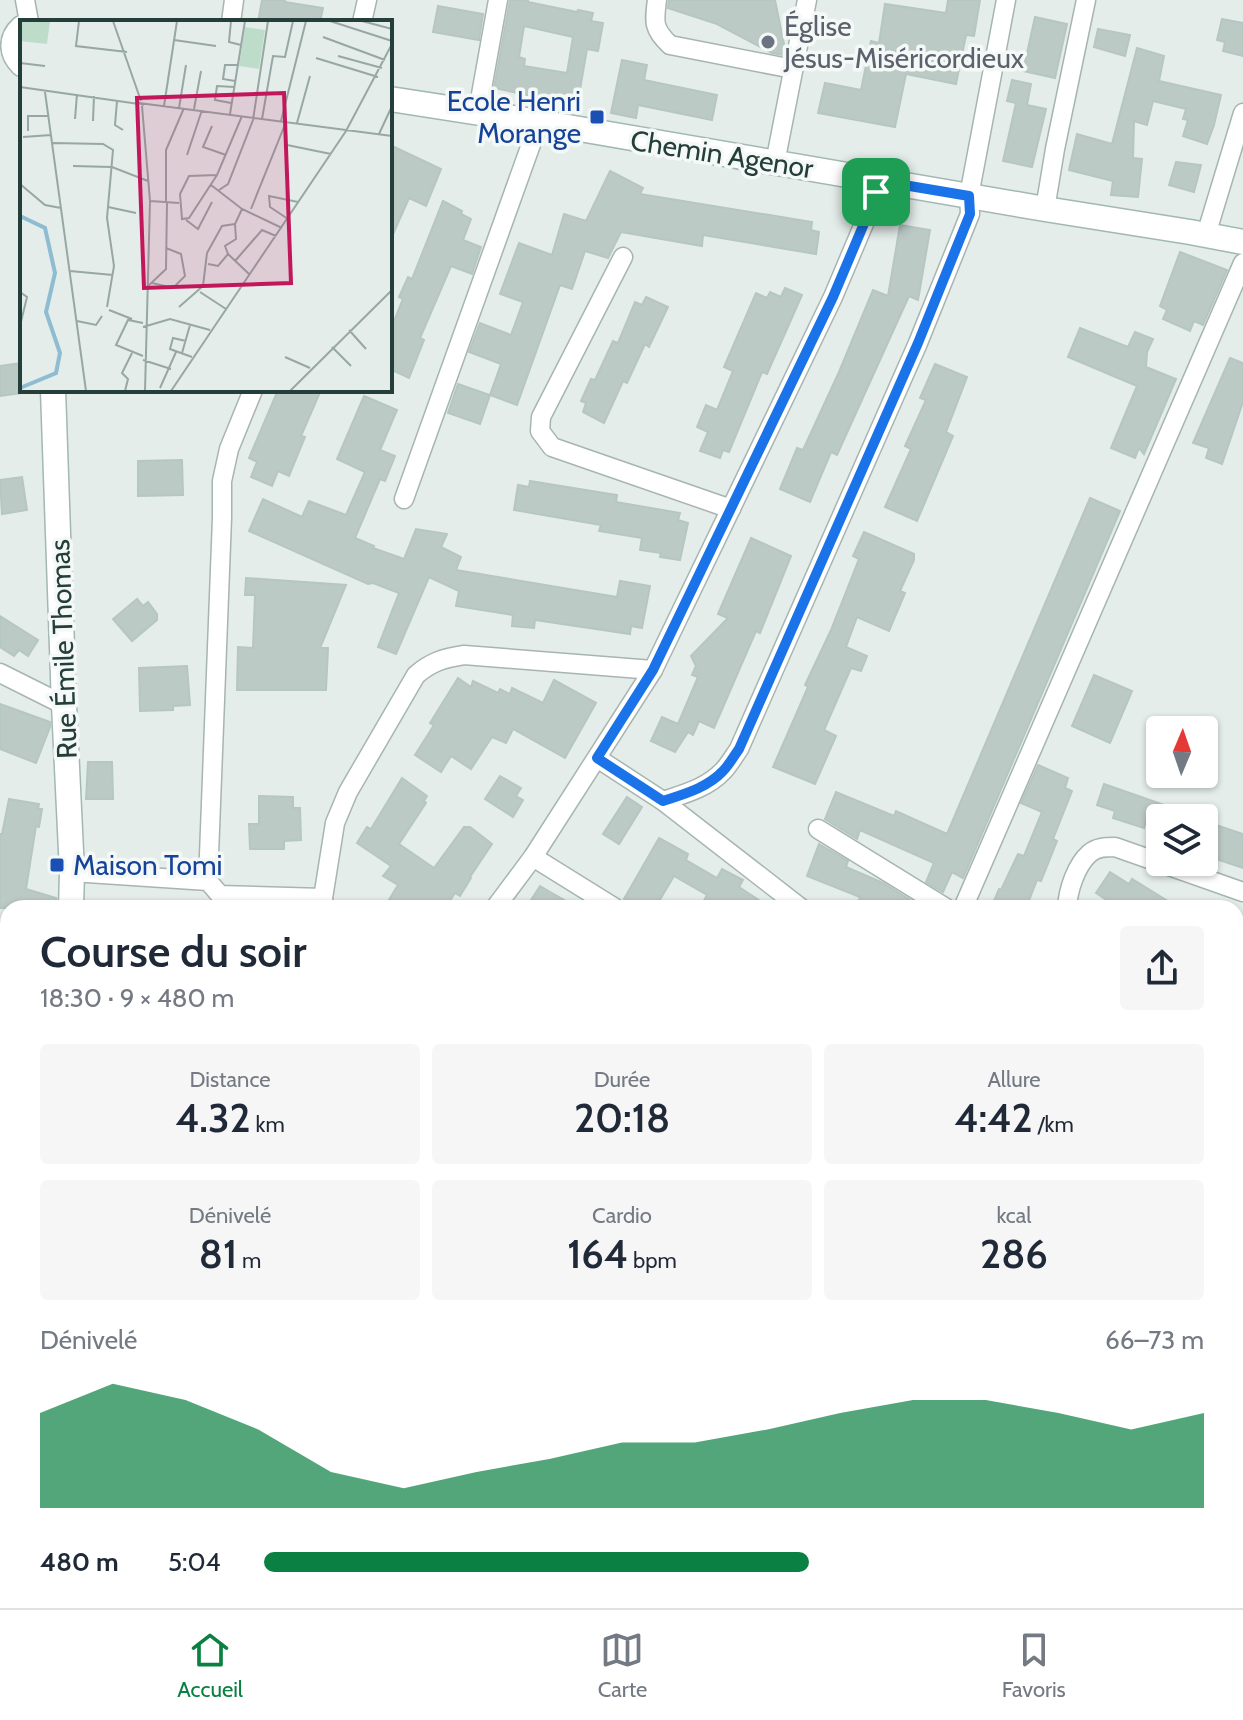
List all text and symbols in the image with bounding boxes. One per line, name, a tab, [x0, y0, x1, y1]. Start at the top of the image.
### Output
place label: Église Jésus-Miséricordieux	[783, 9, 1024, 75]
inset map	[20, 20, 392, 392]
marker: Église Jésus-Miséricordieux	[759, 33, 777, 51]
place label: Ecole Henri Morange	[447, 84, 581, 150]
marker: Ecole Henri Morange	[588, 108, 606, 126]
street label: Chemin Agenor	[628, 123, 816, 185]
pin	[842, 158, 910, 226]
icon: arrive	[854, 170, 898, 214]
street label: Rue Émile Thomas	[42, 539, 84, 759]
north arrow	[1146, 716, 1218, 788]
map controls	[1146, 716, 1218, 876]
button: layers	[1146, 804, 1218, 876]
place label: Maison Tomi	[73, 848, 223, 882]
marker: Maison Tomi	[48, 856, 66, 874]
text: Course du soir	[40, 925, 307, 978]
button: share	[1120, 926, 1204, 1010]
text: 18:30 · 9 × 480 m	[40, 982, 234, 1014]
text: Distance	[190, 1066, 270, 1093]
text: Durée	[594, 1066, 650, 1093]
text: Allure	[987, 1066, 1041, 1093]
text: 4.32	[175, 1093, 251, 1142]
text: 20:18	[574, 1093, 670, 1142]
text: 4:42	[954, 1093, 1032, 1142]
text: km	[251, 1111, 285, 1138]
text: /km	[1032, 1111, 1074, 1138]
text: Dénivelé	[189, 1202, 271, 1229]
text: Cardio	[592, 1202, 652, 1229]
text: kcal	[996, 1202, 1032, 1229]
text: 81	[199, 1229, 237, 1278]
text: 164	[567, 1229, 628, 1278]
text: 286	[980, 1229, 1048, 1278]
text: m	[237, 1247, 261, 1274]
text: bpm	[628, 1247, 677, 1274]
text: Dénivelé	[40, 1324, 137, 1356]
text: 66–73 m	[1105, 1324, 1204, 1356]
text: 480 m	[40, 1546, 119, 1578]
text: 5:04	[168, 1546, 221, 1578]
tab: Accueil	[177, 1628, 243, 1703]
tab: Carte	[598, 1628, 647, 1703]
tab: Favoris	[1002, 1628, 1066, 1703]

